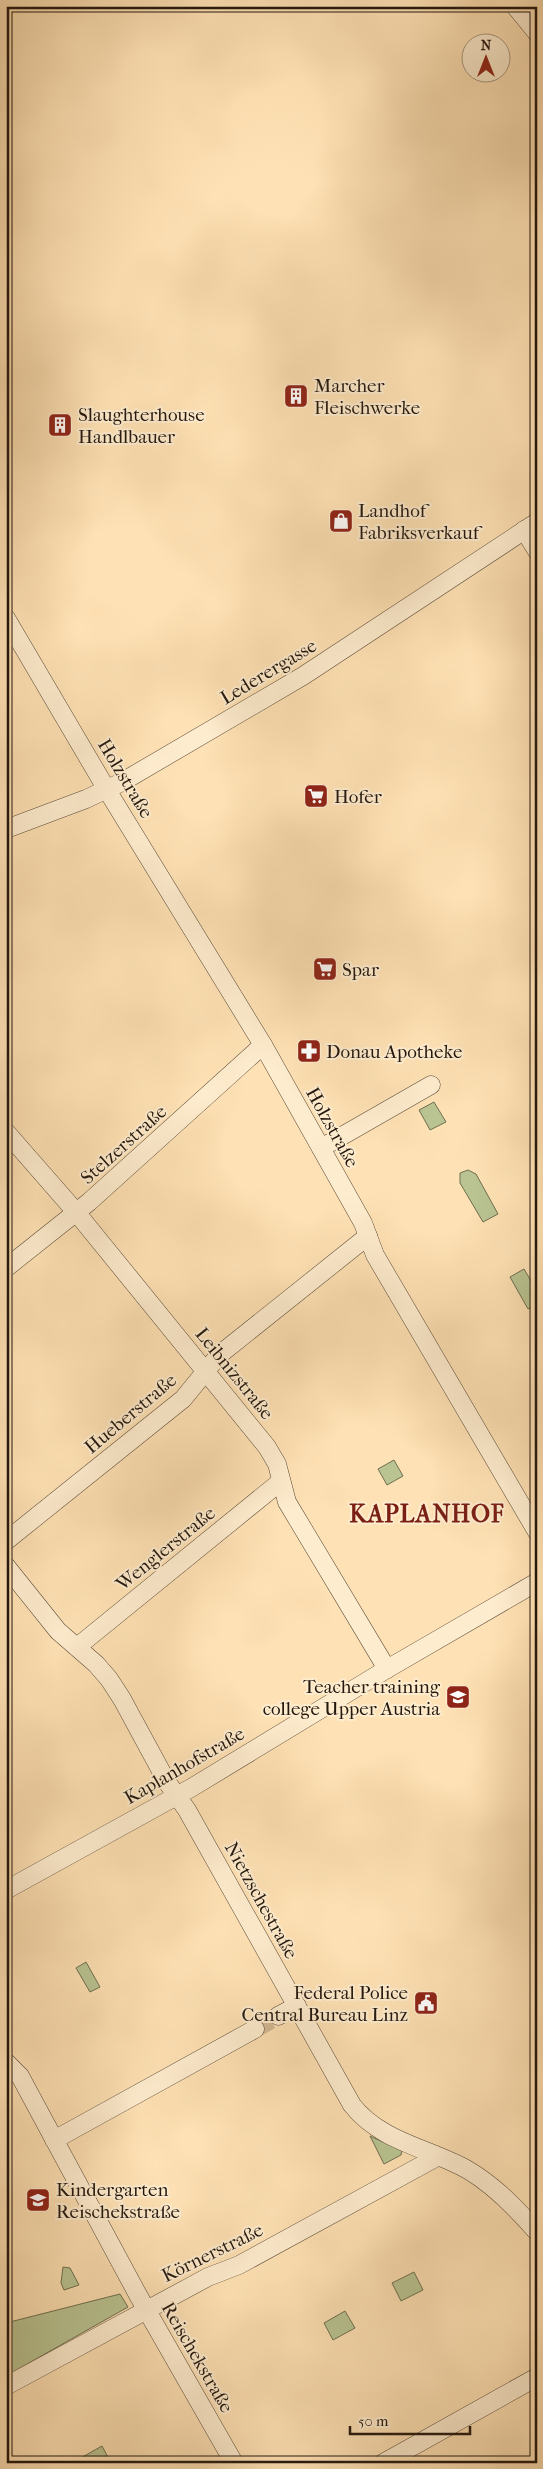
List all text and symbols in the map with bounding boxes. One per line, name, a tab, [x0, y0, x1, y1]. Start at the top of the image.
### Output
north arrow	[460, 32, 510, 82]
text: N	[481, 37, 492, 54]
place label: Marcher Fleischwerke	[314, 375, 420, 419]
building icon: Marcher Fleischwerke	[283, 383, 309, 409]
place label: Slaughterhouse Handlbauer	[78, 404, 205, 448]
building icon: Slaughterhouse Handlbauer	[47, 412, 73, 438]
place label: Landhof Fabriksverkauf	[358, 500, 483, 544]
shop icon: Landhof Fabriksverkauf	[328, 508, 354, 534]
street label: Lederergasse	[216, 635, 321, 709]
street label: Holzstraße	[93, 735, 157, 822]
supermarket icon: Hofer	[303, 783, 329, 809]
place label: Hofer	[334, 786, 383, 808]
supermarket icon: Spar	[312, 956, 338, 982]
place label: Spar	[342, 959, 380, 981]
pharmacy icon: Donau Apotheke	[296, 1038, 322, 1064]
place label: Donau Apotheke	[326, 1041, 462, 1063]
street label: Holzstraße	[301, 1083, 363, 1171]
street label: Stelzerstraße	[76, 1101, 171, 1189]
street label: Leibnizstraße	[190, 1323, 278, 1424]
street label: Hueberstraße	[80, 1369, 181, 1458]
district label: KAPLANHOF	[349, 1500, 505, 1528]
street label: Wenglerstraße	[111, 1502, 220, 1596]
place label: Teacher training college Upper Austria	[263, 1676, 441, 1720]
school or university icon: Teacher training college Upper Austria	[445, 1684, 471, 1710]
street label: Kaplanhofstraße	[121, 1723, 248, 1809]
street label: Nietzschestraße	[220, 1838, 302, 1963]
place label: Federal Police Central Bureau Linz	[241, 1982, 408, 2026]
public building icon: Federal Police Central Bureau Linz	[413, 1990, 439, 2016]
place label: Kindergarten Reischekstraße	[56, 2179, 180, 2223]
school or university icon: Kindergarten Reischekstraße	[25, 2187, 51, 2213]
street label: Körnerstraße	[158, 2219, 267, 2287]
street label: Reischekstraße	[157, 2298, 238, 2417]
scale bar	[350, 2404, 470, 2436]
text: 50 m	[358, 2412, 389, 2430]

